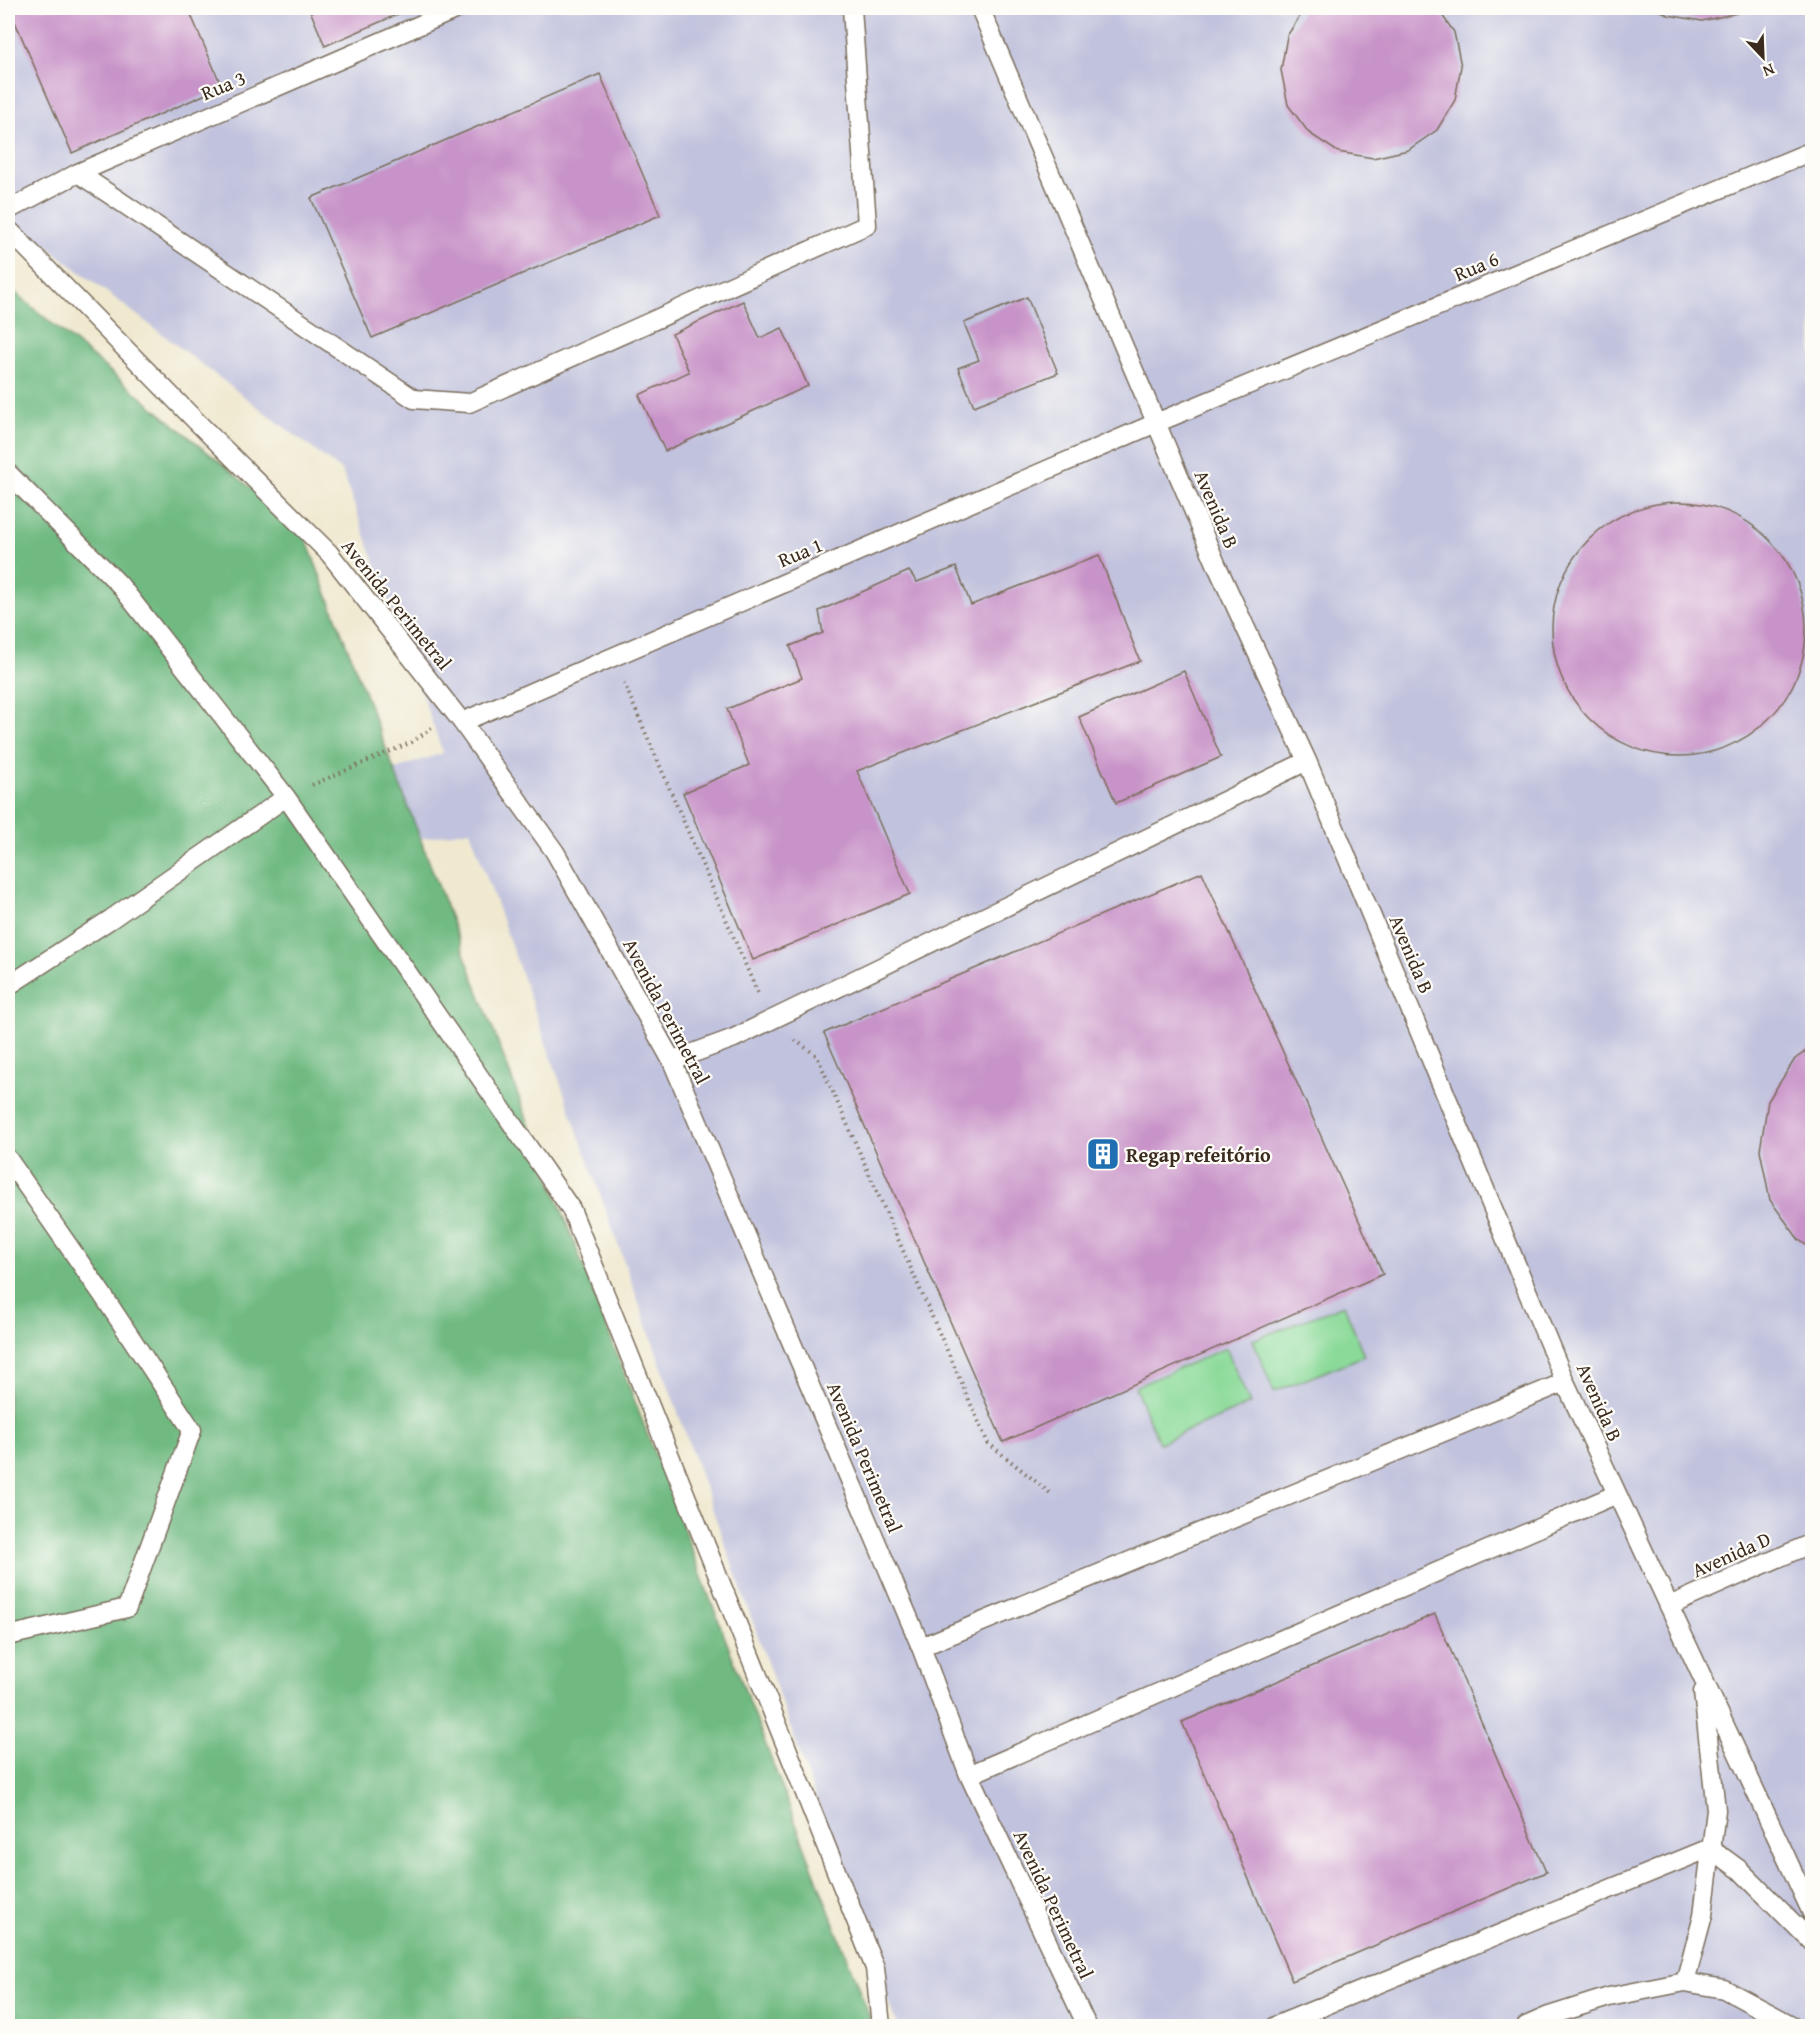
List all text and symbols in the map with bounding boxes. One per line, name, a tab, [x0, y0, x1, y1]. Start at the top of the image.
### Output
north arrow	[1733, 27, 1793, 87]
text: N	[1759, 58, 1778, 84]
street label: Rua 3	[196, 63, 250, 107]
street label: Rua 6	[1449, 244, 1503, 288]
street label: Avenida B	[1187, 465, 1247, 553]
street label: Rua 1	[773, 530, 827, 574]
street label: Avenida Perimetral	[335, 532, 459, 676]
street label: Avenida B	[1382, 910, 1442, 998]
street label: Avenida Perimetral	[616, 933, 718, 1089]
building icon: Regap refeitório	[1085, 1136, 1121, 1172]
place label: Regap refeitório	[1126, 1140, 1271, 1169]
street label: Avenida B	[1570, 1358, 1630, 1446]
street label: Avenida Perimetral	[820, 1377, 910, 1537]
street label: Avenida D	[1687, 1524, 1775, 1584]
street label: Avenida Perimetral	[1007, 1825, 1101, 1984]

